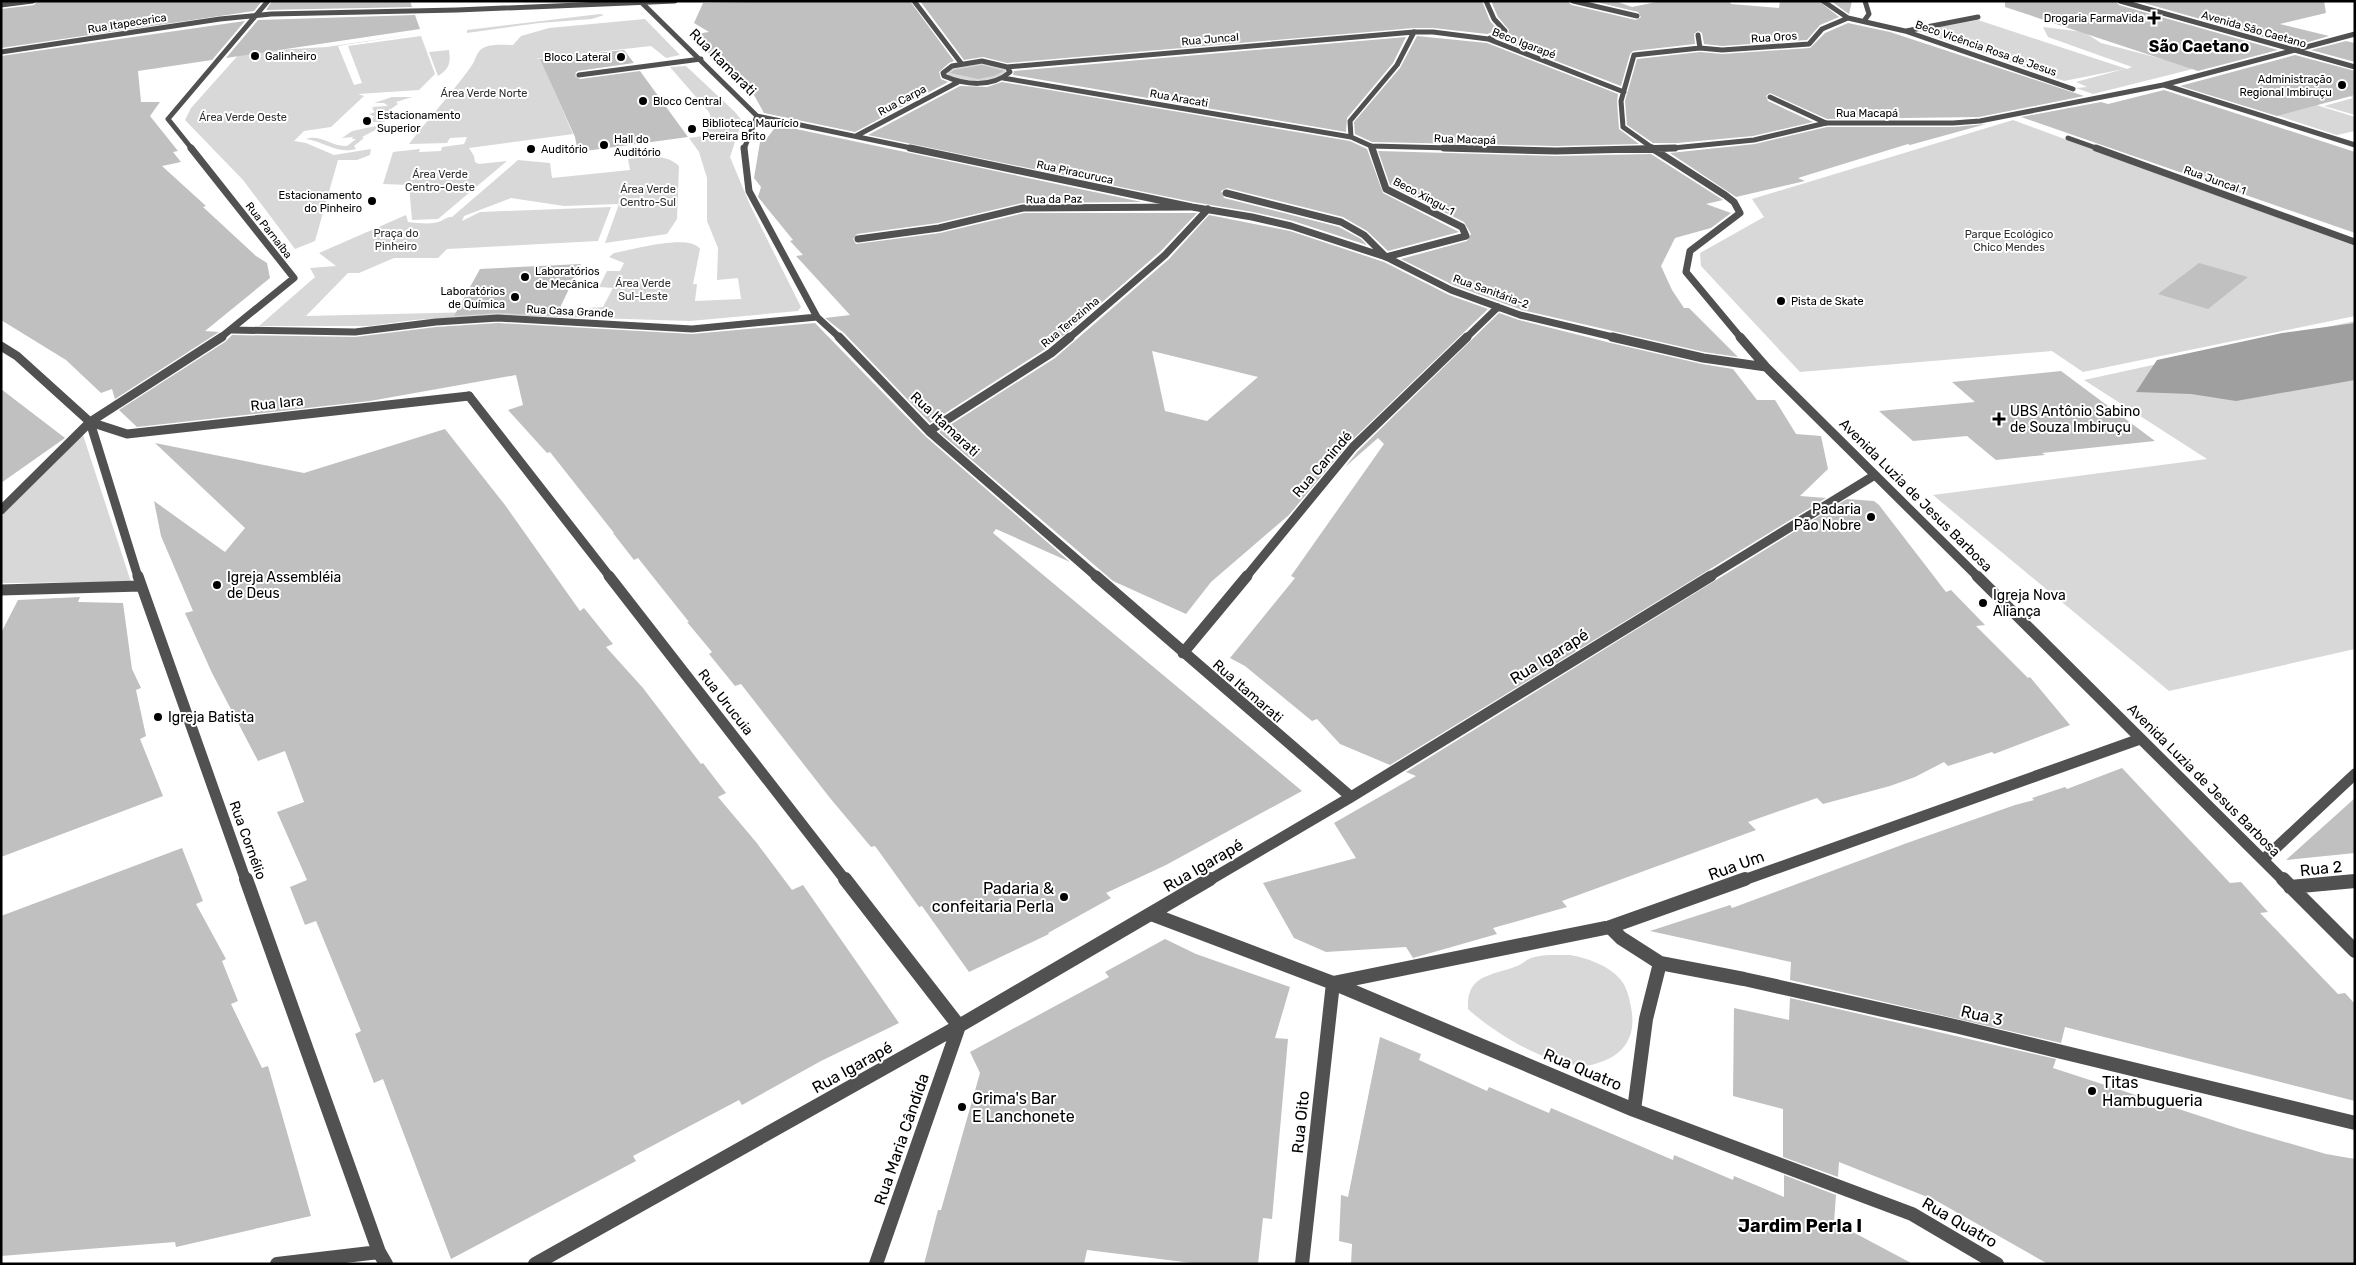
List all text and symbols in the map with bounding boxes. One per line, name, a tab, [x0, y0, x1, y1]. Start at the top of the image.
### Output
street label: Avenida São Caetano	[2200, 8, 2308, 50]
street label: Rua Itapecerica	[87, 11, 168, 36]
place label: Drogaria FarmaVida	[2044, 12, 2144, 25]
marker: Drogaria FarmaVida	[2148, 12, 2160, 24]
street label: Beco Vicência Rosa de Jesus	[1913, 18, 2059, 79]
street label: Rua Itamarati	[686, 25, 760, 99]
street label: Beco Igarapé	[1490, 25, 1557, 62]
street label: Rua Oros	[1751, 29, 1798, 46]
street label: Rua Juncal	[1181, 31, 1239, 48]
district label: São Caetano	[2149, 36, 2249, 56]
marker: Galinheiro	[249, 50, 261, 62]
place label: Galinheiro	[265, 50, 316, 63]
place label: Bloco Lateral	[544, 51, 611, 64]
marker: Bloco Lateral	[615, 51, 627, 63]
place label: Administração Regional Imbiruçu	[2240, 73, 2332, 99]
marker: Administração Regional Imbiruçu	[2336, 79, 2348, 91]
street label: Rua Carpa	[876, 82, 929, 119]
park label: Área Verde Norte	[441, 87, 527, 100]
street label: Rua Aracati	[1149, 87, 1209, 110]
marker: Bloco Central	[637, 95, 649, 107]
place label: Bloco Central	[653, 95, 722, 108]
street label: Rua Macapá	[1836, 107, 1898, 120]
place label: Estacionamento Superior	[377, 109, 461, 135]
park label: Área Verde Oeste	[199, 111, 287, 124]
marker: Estacionamento Superior	[361, 115, 373, 127]
place label: Biblioteca Maurício Pereira Brito	[702, 117, 799, 143]
marker: Biblioteca Maurício Pereira Brito	[686, 123, 698, 135]
street label: Rua Macapá	[1434, 132, 1496, 147]
place label: Hall do Auditório	[614, 133, 661, 159]
marker: Hall do Auditório	[598, 139, 610, 151]
marker: Auditório	[525, 143, 537, 155]
place label: Auditório	[541, 143, 588, 156]
street label: Rua Piracuruca	[1035, 158, 1114, 187]
street label: Rua Juncal 1	[2182, 163, 2248, 198]
park label: Área Verde Centro-Oeste	[405, 168, 475, 194]
street label: Beco Xingu-1	[1391, 175, 1457, 218]
park label: Área Verde Centro-Sul	[620, 183, 676, 209]
place label: Estacionamento do Pinheiro	[278, 189, 362, 215]
street label: Rua da Paz	[1026, 193, 1083, 206]
marker: Estacionamento do Pinheiro	[366, 195, 378, 207]
street label: Rua Parnaíba	[243, 200, 295, 261]
park label: Praça do Pinheiro	[374, 227, 418, 253]
park label: Parque Ecológico Chico Mendes	[1965, 228, 2053, 254]
place label: Laboratórios de Mecânica	[535, 265, 600, 291]
marker: Laboratórios de Mecânica	[519, 271, 531, 283]
street label: Rua Sanitária-2	[1451, 272, 1530, 311]
park label: Área Verde Sul-Leste	[615, 277, 671, 303]
place label: Laboratórios de Química	[440, 285, 505, 311]
marker: Laboratórios de Química	[509, 291, 521, 303]
street label: Rua Terezinha	[1039, 294, 1102, 350]
marker: Pista de Skate	[1775, 295, 1787, 307]
place label: Pista de Skate	[1791, 295, 1864, 308]
street label: Rua Casa Grande	[526, 303, 614, 320]
street label: Rua Itamarati	[907, 388, 983, 460]
street label: Rua Iara	[250, 392, 304, 415]
place label: UBS Antônio Sabino de Souza Imbiruçu	[2010, 403, 2140, 436]
marker: UBS Antônio Sabino de Souza Imbiruçu	[1992, 412, 2006, 426]
street label: Avenida Luzia de Jesus Barbosa	[1836, 415, 1996, 575]
street label: Rua Canindé	[1289, 428, 1356, 501]
place label: Padaria Pão Nobre	[1794, 501, 1861, 534]
marker: Padaria Pão Nobre	[1865, 511, 1877, 523]
place label: Igreja Assembléia de Deus	[227, 569, 341, 602]
marker: Igreja Assembléia de Deus	[211, 579, 223, 591]
place label: Igreja Nova Aliança	[1993, 587, 2066, 620]
marker: Igreja Nova Aliança	[1977, 597, 1989, 609]
street label: Rua Igarapé	[1507, 625, 1592, 688]
street label: Rua Itamarati	[1209, 656, 1286, 727]
street label: Rua Urucuia	[694, 666, 757, 739]
street label: Avenida Luzia de Jesus Barbosa	[2124, 700, 2284, 860]
place label: Igreja Batista	[168, 709, 254, 726]
marker: Igreja Batista	[152, 711, 164, 723]
street label: Rua Cornélio	[225, 798, 270, 882]
street label: Rua Igarapé	[1160, 835, 1247, 896]
street label: Rua Um	[1706, 847, 1767, 884]
street label: Rua 2	[2299, 857, 2343, 880]
place label: Padaria & confeitaria Perla	[932, 879, 1054, 916]
marker: Padaria & confeitaria Perla	[1058, 891, 1070, 903]
street label: Rua 3	[1959, 1001, 2005, 1030]
street label: Rua Igarapé	[809, 1038, 896, 1097]
street label: Rua Quatro	[1541, 1044, 1625, 1095]
street label: Rua Maria Cândida	[870, 1071, 933, 1208]
place label: Titas Hambugueria	[2102, 1073, 2203, 1110]
marker: Titas Hambugueria	[2086, 1085, 2098, 1097]
place label: Grima's Bar E Lanchonete	[972, 1089, 1075, 1126]
street label: Rua Oito	[1288, 1090, 1313, 1154]
marker: Grima's Bar E Lanchonete	[956, 1101, 968, 1113]
street label: Rua Quatro	[1919, 1193, 2001, 1252]
district label: Jardim Perla I	[1738, 1215, 1862, 1237]

